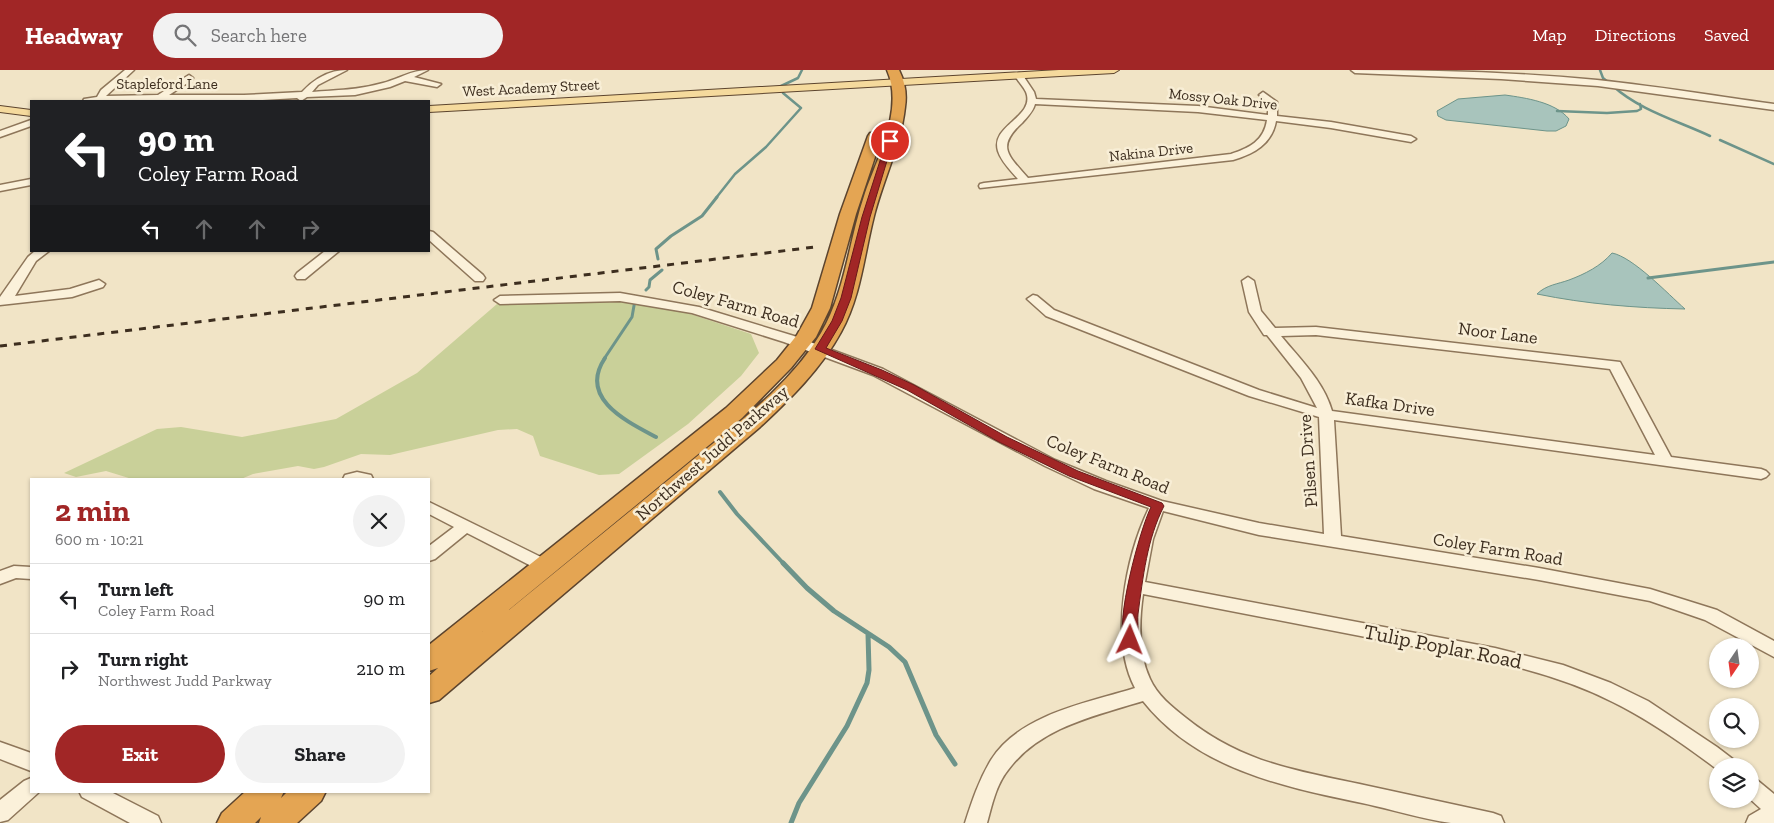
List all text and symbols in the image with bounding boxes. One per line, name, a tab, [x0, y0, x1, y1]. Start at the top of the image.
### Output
search box	[153, 13, 503, 58]
text: Headway	[25, 21, 123, 50]
icon: search	[171, 21, 199, 49]
text: Search here	[211, 24, 307, 47]
text: Map	[1532, 24, 1567, 46]
text: Directions	[1595, 24, 1676, 46]
text: Saved	[1704, 24, 1749, 46]
street label: Stapleford Lane	[116, 75, 218, 93]
street label: West Academy Street	[462, 75, 600, 101]
street label: Mossy Oak Drive	[1168, 84, 1278, 114]
text: 90 m	[138, 118, 214, 160]
icon: left	[55, 120, 120, 185]
pin	[869, 120, 911, 162]
icon: arrive	[876, 127, 904, 155]
street label: Nakina Drive	[1108, 139, 1194, 165]
text: Coley Farm Road	[138, 160, 298, 187]
icon: left	[137, 215, 165, 243]
icon: ahead	[190, 215, 218, 243]
icon: ahead	[243, 215, 271, 243]
icon: right	[296, 215, 324, 243]
street label: Coley Farm Road	[670, 275, 802, 333]
street label: Noor Lane	[1457, 317, 1539, 349]
street label: Northwest Judd Parkway	[631, 380, 794, 525]
street label: Kafka Drive	[1344, 387, 1436, 421]
street label: Pilsen Drive	[1294, 414, 1322, 508]
street label: Coley Farm Road	[1043, 429, 1173, 499]
text: 2 min	[55, 493, 130, 529]
button: close	[353, 495, 405, 547]
street label: Coley Farm Road	[1432, 528, 1565, 570]
text: 600 m · 10:21	[55, 530, 144, 549]
text: Turn left	[98, 578, 173, 601]
icon: left	[55, 585, 83, 613]
text: 90 m	[363, 587, 405, 610]
text: Coley Farm Road	[98, 601, 214, 620]
position arrow	[1103, 613, 1155, 665]
street label: Tulip Poplar Road	[1362, 618, 1525, 674]
north arrow	[1709, 638, 1759, 688]
map controls	[1709, 638, 1759, 808]
text: Turn right	[98, 648, 188, 671]
icon: right	[55, 655, 83, 683]
text: 210 m	[356, 657, 405, 680]
text: Northwest Judd Parkway	[98, 671, 272, 690]
button: search	[1709, 698, 1759, 748]
button: Exit	[55, 725, 225, 783]
button: Share	[235, 725, 405, 783]
button: layers	[1709, 758, 1759, 808]

